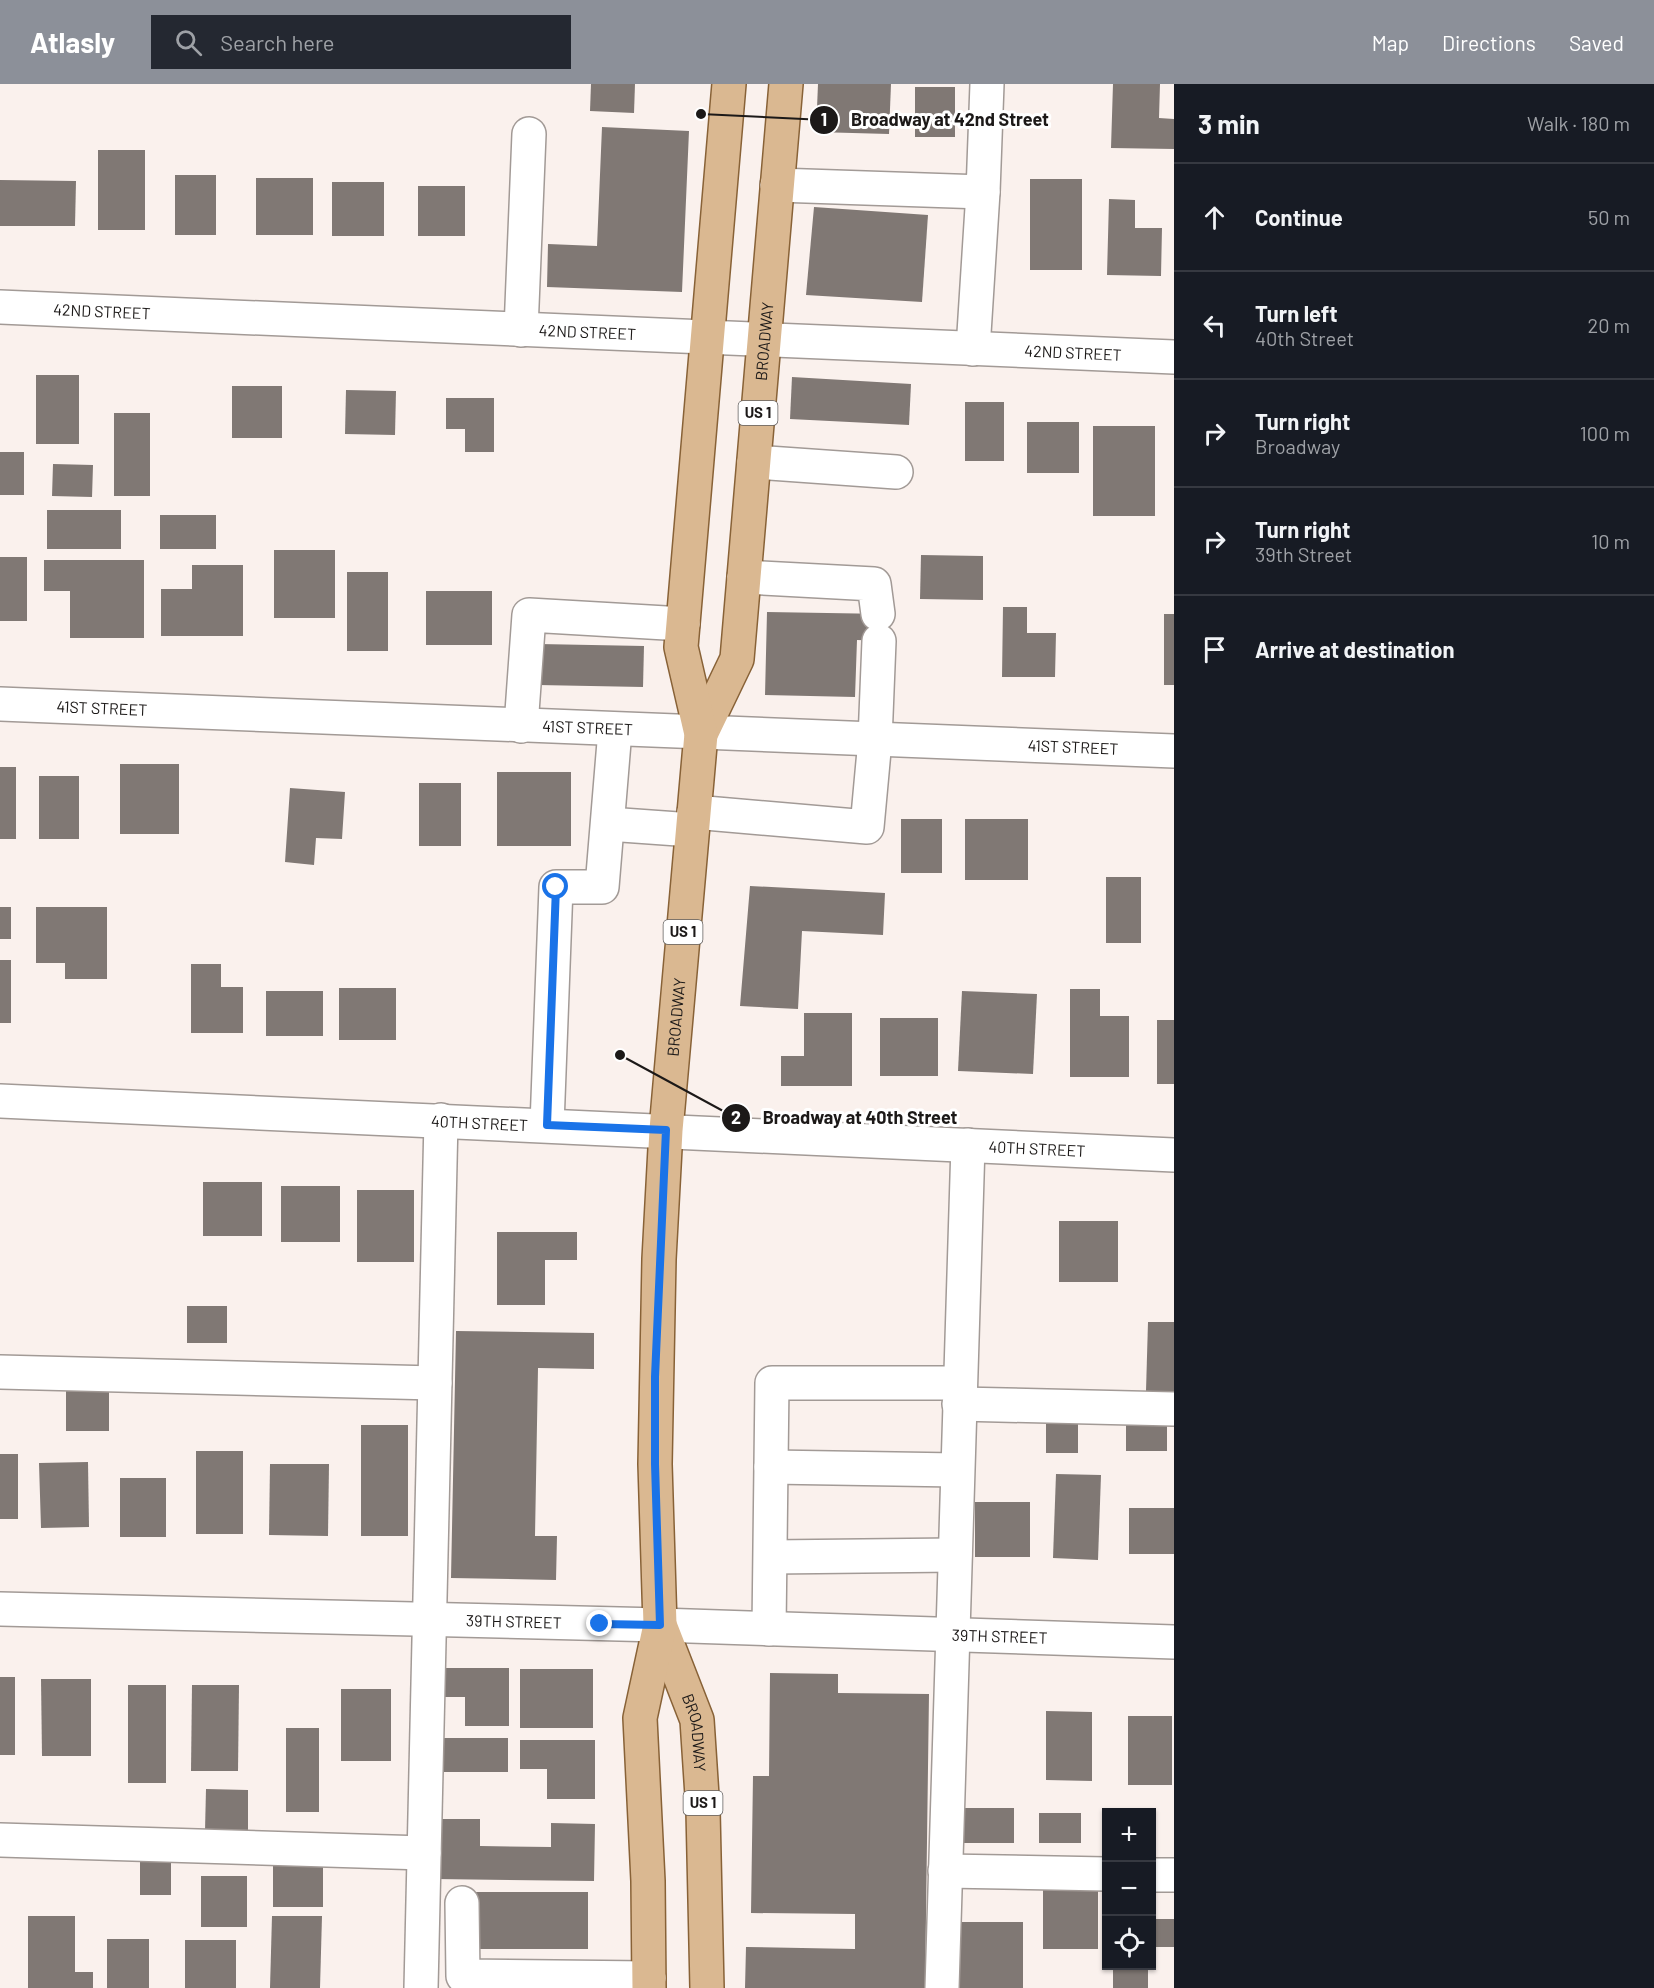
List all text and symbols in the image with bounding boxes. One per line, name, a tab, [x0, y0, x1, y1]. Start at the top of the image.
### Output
search box	[151, 15, 571, 69]
text: Atlasly	[30, 25, 115, 59]
icon: search	[172, 26, 205, 59]
text: Search here	[220, 29, 335, 55]
text: Map	[1372, 30, 1409, 55]
text: Directions	[1442, 30, 1536, 55]
text: Saved	[1569, 30, 1624, 55]
callout: Broadway at 42nd Street	[809, 102, 1061, 138]
text: 1	[821, 108, 827, 130]
text: Broadway at 42nd Street	[851, 108, 1049, 130]
text: 3 min	[1198, 108, 1260, 139]
text: Walk · 180 m	[1527, 111, 1630, 135]
icon: ahead	[1198, 201, 1231, 234]
text: Continue	[1255, 204, 1343, 230]
text: 50 m	[1588, 205, 1630, 229]
street label: 42ND STREET	[53, 299, 151, 322]
text: Turn left	[1255, 300, 1338, 326]
street label: BROADWAY	[751, 301, 776, 382]
icon: left	[1198, 309, 1231, 342]
text: 20 m	[1587, 313, 1630, 337]
street label: 42ND STREET	[538, 320, 637, 343]
text: 40th Street	[1255, 326, 1354, 350]
street label: 42ND STREET	[1024, 341, 1122, 364]
road number: US 1	[738, 401, 777, 425]
text: Turn right	[1255, 408, 1350, 434]
icon: right	[1198, 417, 1231, 450]
text: 100 m	[1580, 421, 1630, 445]
text: Broadway	[1255, 434, 1340, 458]
text: Turn right	[1255, 516, 1350, 542]
icon: right	[1198, 525, 1231, 558]
text: 10 m	[1591, 529, 1630, 553]
text: 39th Street	[1255, 542, 1352, 566]
icon: arrive	[1198, 633, 1231, 666]
text: Arrive at destination	[1255, 636, 1454, 662]
street label: 41ST STREET	[56, 696, 148, 719]
street label: 41ST STREET	[542, 716, 633, 738]
street label: 41ST STREET	[1027, 735, 1119, 758]
route start	[542, 873, 568, 899]
road number: US 1	[664, 920, 702, 944]
street label: BROADWAY	[663, 977, 688, 1057]
callout: Broadway at 40th Street	[721, 1100, 970, 1136]
text: 2	[731, 1106, 741, 1128]
text: Broadway at 40th Street	[763, 1106, 958, 1128]
street label: 40TH STREET	[431, 1111, 528, 1134]
street label: 40TH STREET	[988, 1136, 1086, 1160]
street label: 39TH STREET	[466, 1610, 562, 1632]
route end	[586, 1610, 612, 1636]
street label: 39TH STREET	[951, 1625, 1048, 1647]
street label: BROADWAY	[679, 1691, 710, 1772]
road number: US 1	[684, 1791, 722, 1815]
map controls	[1102, 1808, 1156, 1970]
button: +	[1102, 1808, 1156, 1862]
button: −	[1102, 1862, 1156, 1916]
button: locate	[1102, 1916, 1156, 1970]

